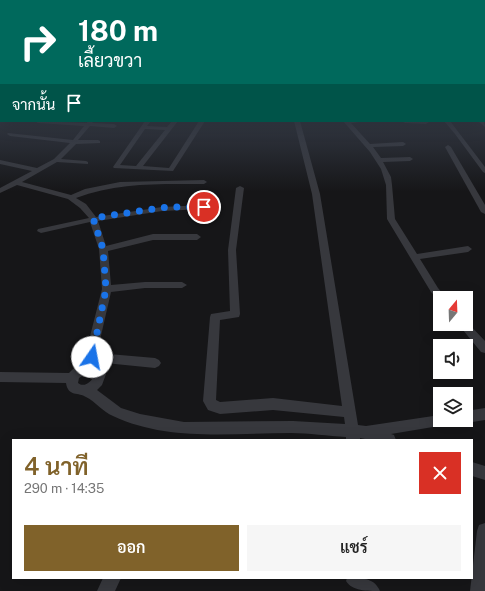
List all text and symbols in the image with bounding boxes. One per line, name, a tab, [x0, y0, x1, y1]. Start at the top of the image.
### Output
text: 180 m	[78, 14, 158, 47]
icon: right	[12, 16, 64, 68]
text: เลี้ยวขวา	[78, 50, 142, 71]
icon: arrive	[63, 92, 85, 114]
text: จากนั้น	[12, 96, 55, 113]
pin	[187, 190, 221, 224]
icon: arrive	[193, 196, 215, 218]
north arrow	[433, 291, 473, 331]
map controls	[433, 291, 473, 427]
position arrow	[71, 336, 113, 378]
button: sound	[433, 339, 473, 379]
button: layers	[433, 387, 473, 427]
text: 4 นาที	[24, 452, 89, 480]
button: close	[419, 452, 461, 494]
text: 290 m · 14:35	[24, 481, 104, 496]
button: ออก	[24, 525, 239, 571]
button: แชร์	[247, 525, 461, 571]

